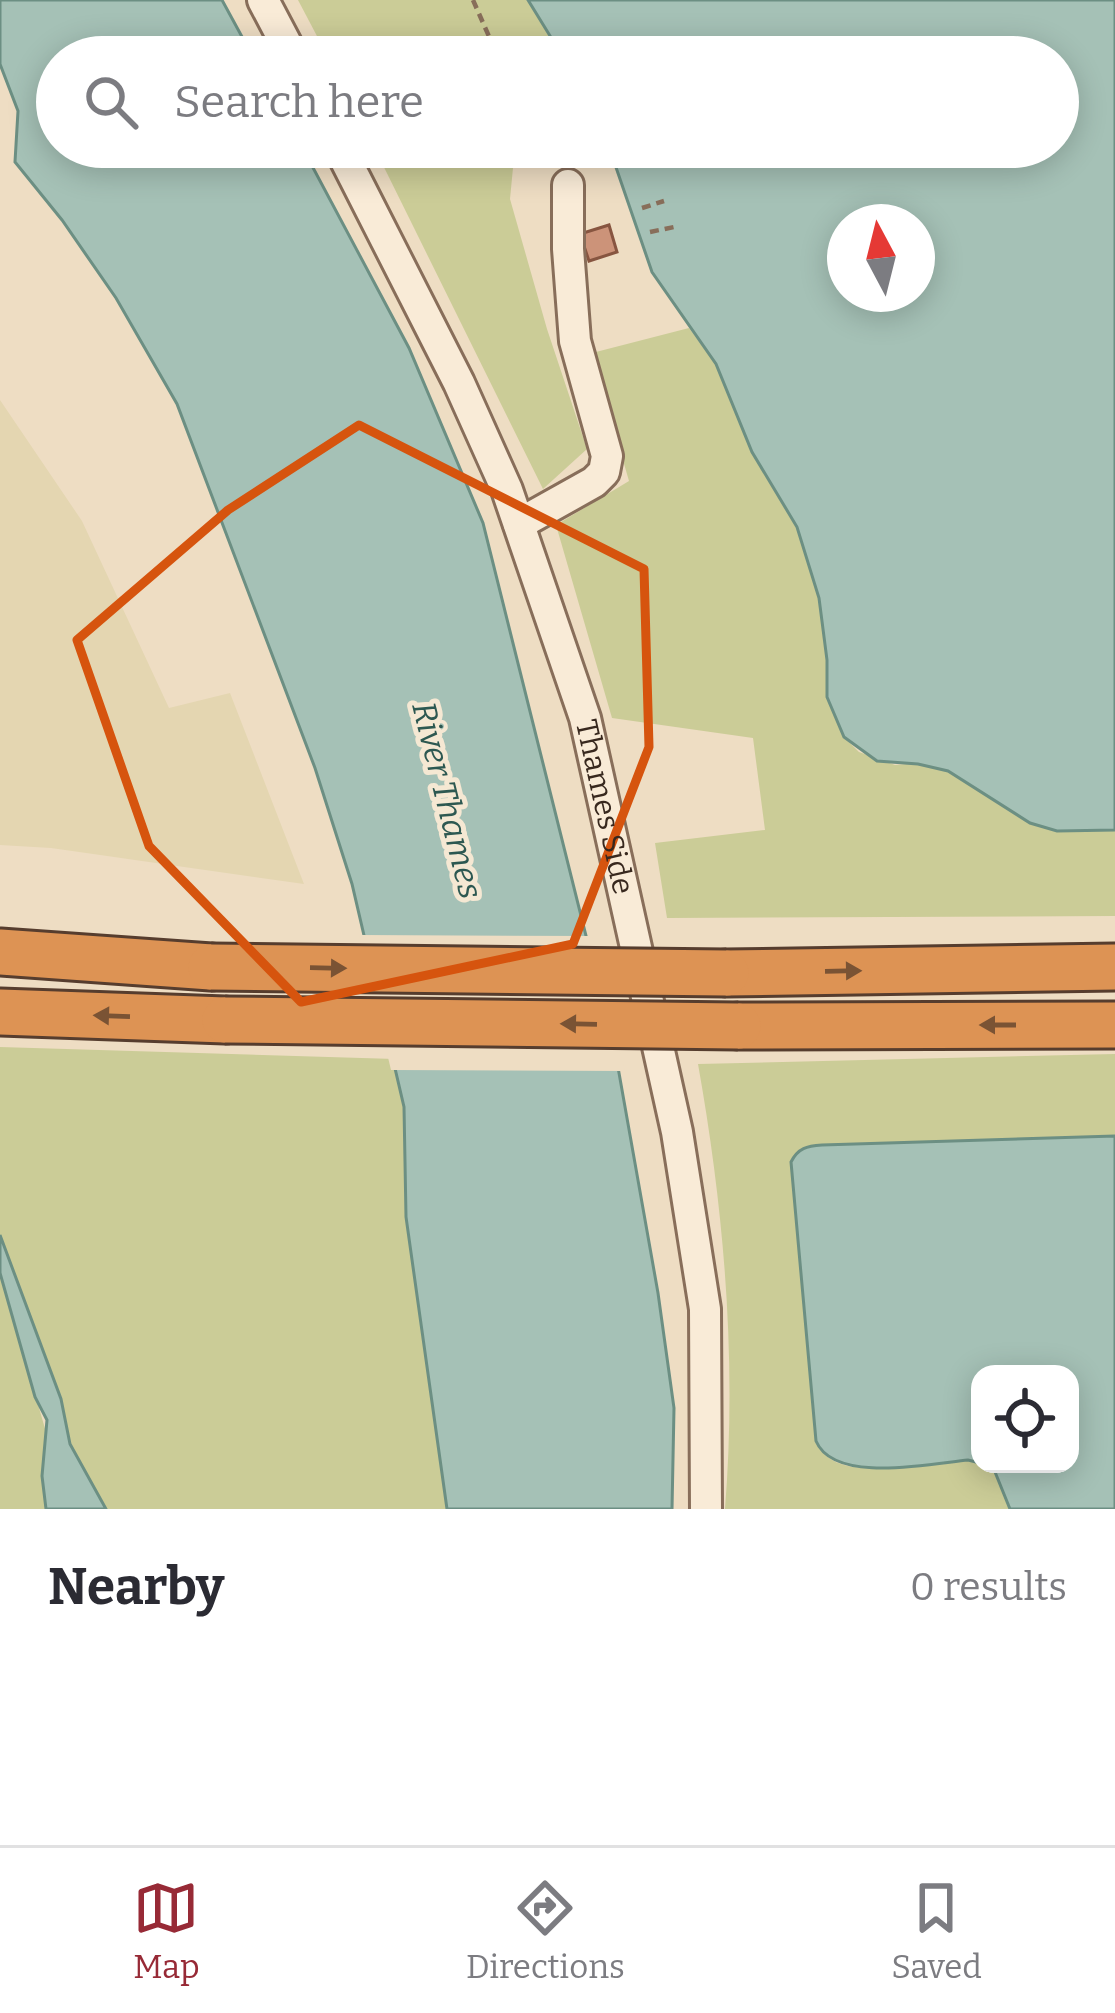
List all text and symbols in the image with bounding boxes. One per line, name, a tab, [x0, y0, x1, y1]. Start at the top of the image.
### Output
search box	[36, 36, 1079, 168]
icon: search	[78, 69, 144, 135]
text: Search here	[174, 75, 424, 129]
north arrow	[827, 204, 935, 312]
water label: River Thames	[403, 698, 491, 903]
street label: Thames Side	[568, 716, 642, 898]
one-way arrow	[310, 959, 348, 978]
one-way arrow	[825, 962, 863, 981]
one-way arrow	[92, 1006, 130, 1025]
one-way arrow	[559, 1015, 597, 1034]
one-way arrow	[978, 1015, 1016, 1035]
map controls	[971, 1365, 1079, 1473]
button: locate	[971, 1365, 1079, 1473]
text: Nearby	[48, 1556, 224, 1618]
text: 0 results	[910, 1564, 1067, 1610]
tab: Map	[133, 1875, 200, 1987]
tab: Directions	[466, 1875, 625, 1987]
tab: Saved	[891, 1875, 982, 1987]

